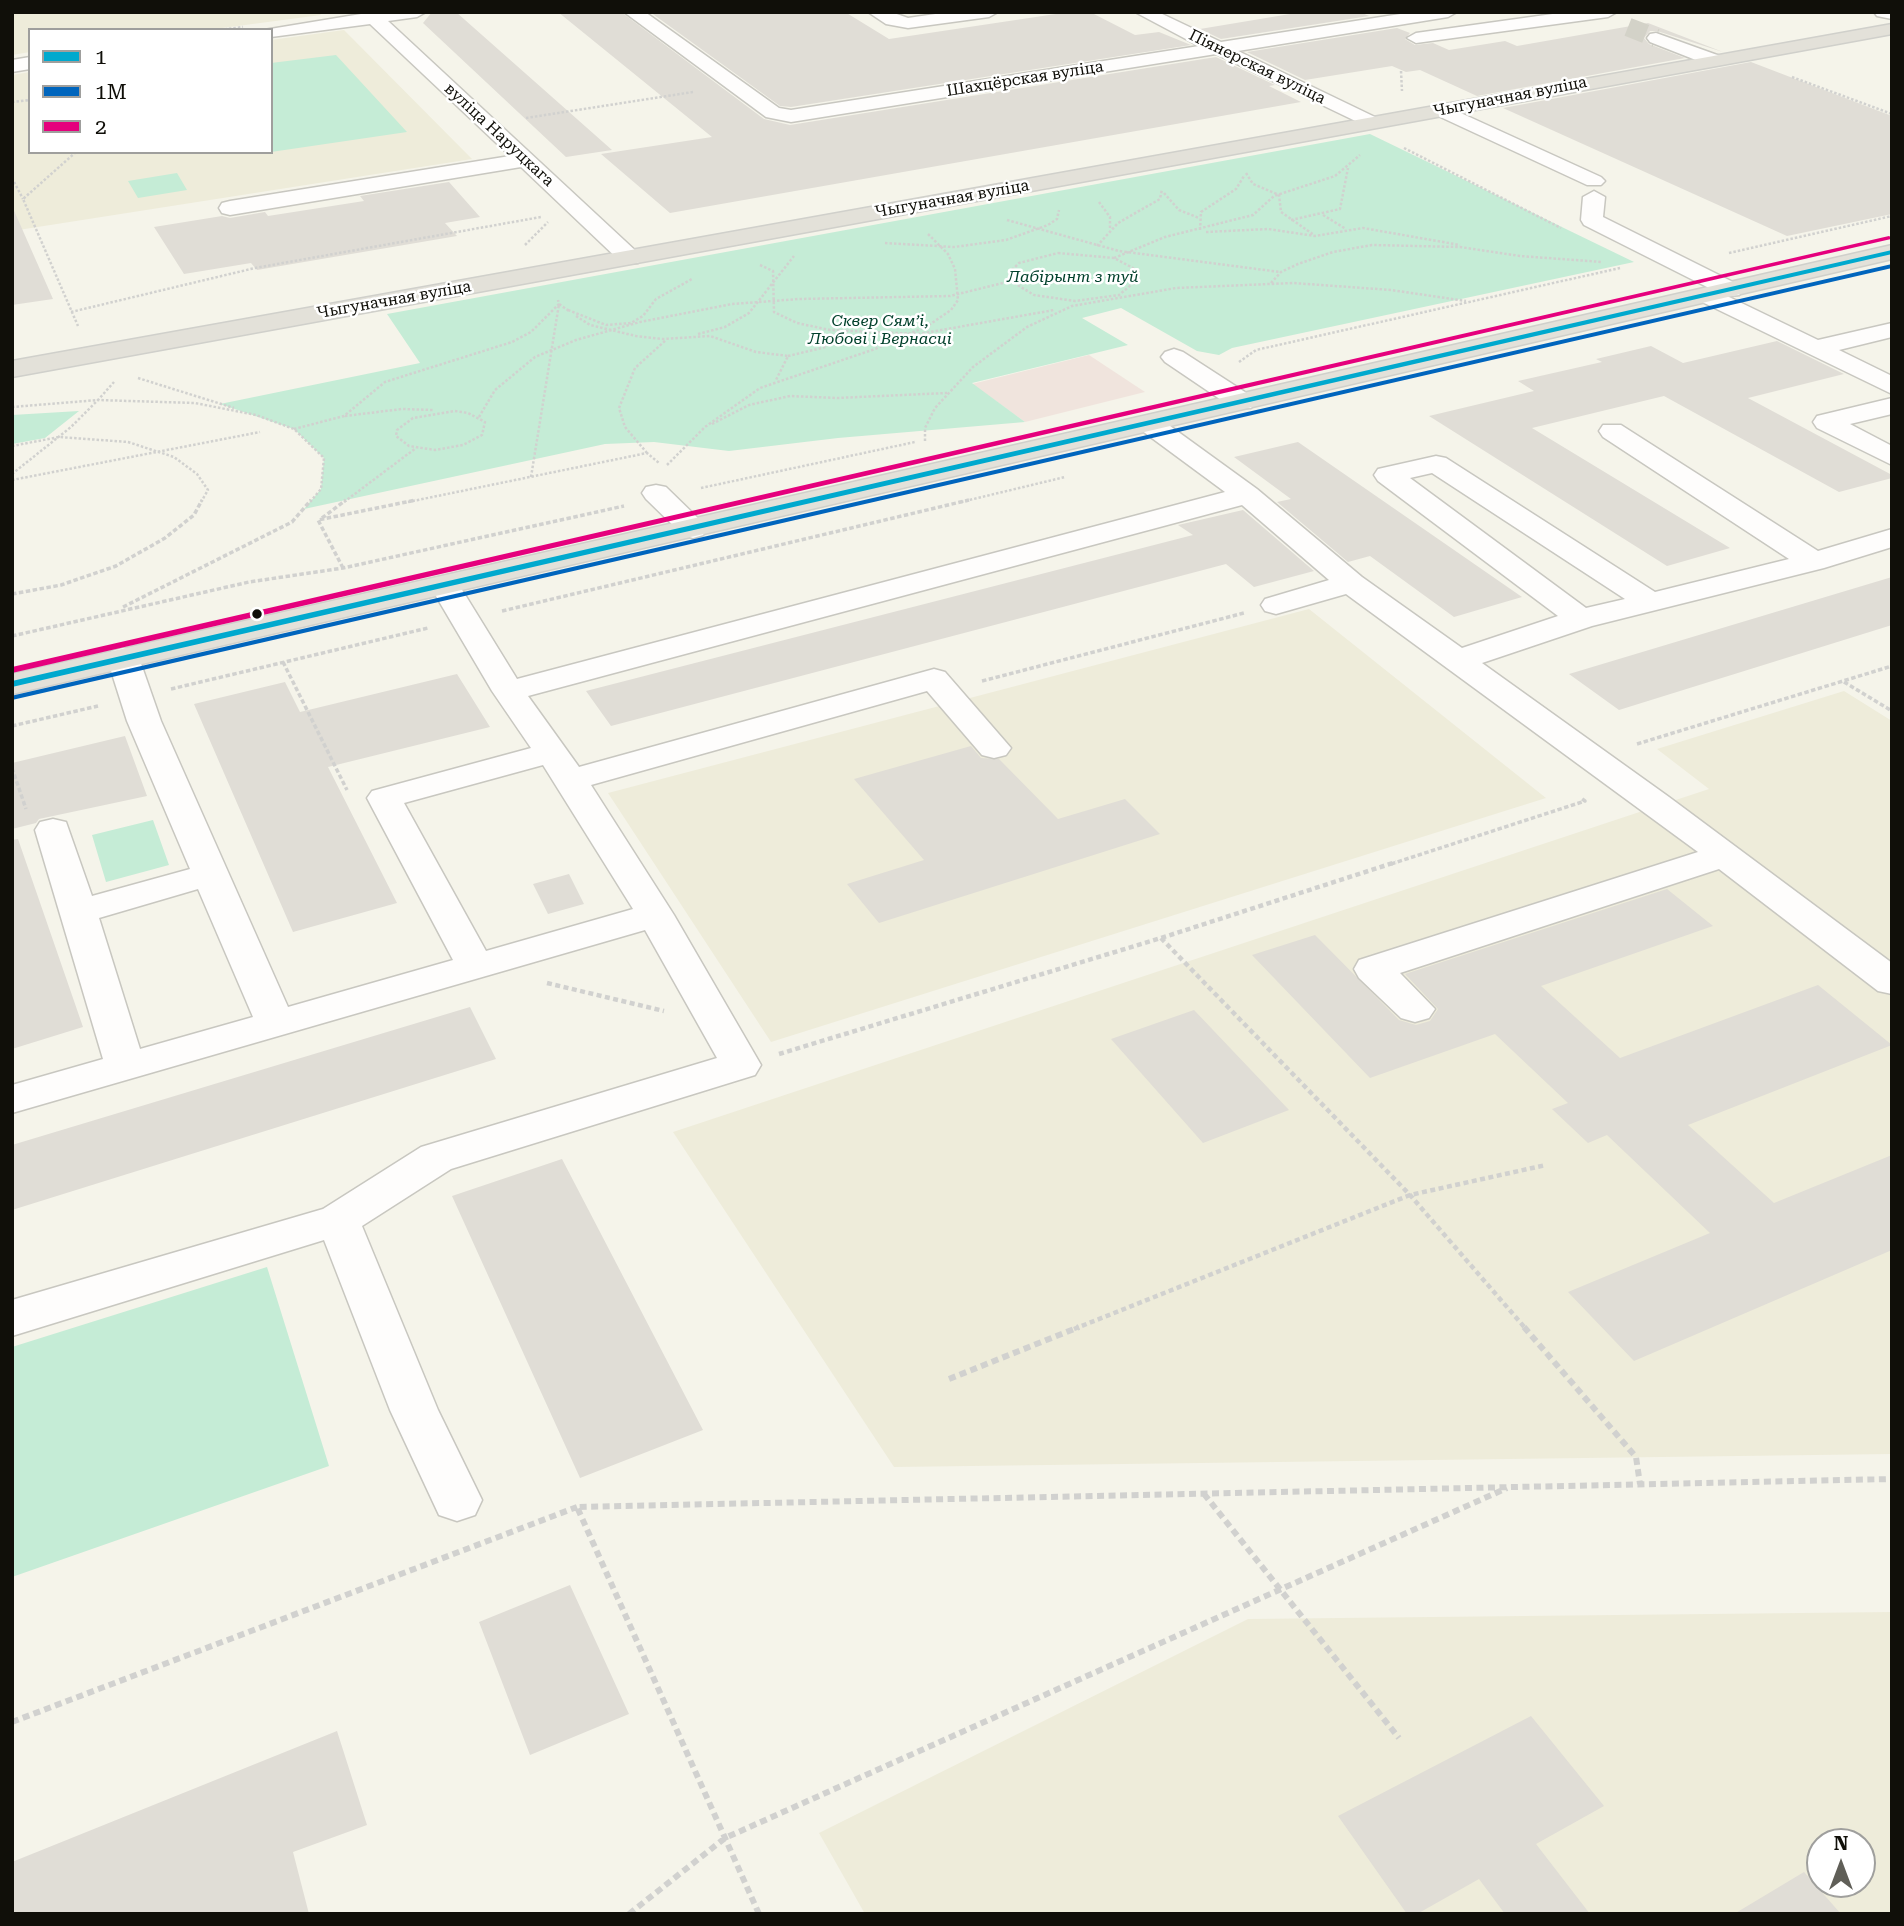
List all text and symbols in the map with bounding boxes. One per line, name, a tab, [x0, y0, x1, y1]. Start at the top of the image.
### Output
street label: Піянерская вуліца	[1186, 26, 1328, 108]
legend	[28, 28, 273, 154]
text: 1	[95, 45, 107, 69]
street label: Шахцёрская вуліца	[945, 57, 1105, 101]
street label: Чыгуначная вуліца	[1431, 73, 1589, 121]
street label: вуліца Наруцкага	[440, 79, 558, 191]
text: 1М	[95, 80, 127, 104]
text: 2	[95, 115, 107, 139]
street label: Чыгуначная вуліца	[873, 176, 1031, 222]
park label: Лабірынт з туй	[1007, 267, 1139, 287]
street label: Чыгуначная вуліца	[315, 277, 473, 323]
park label: Сквер Сямʼі, Любові і Вернасці	[808, 311, 952, 349]
unlabelled marker	[250, 607, 264, 621]
north arrow	[1806, 1828, 1876, 1898]
text: N	[1834, 1832, 1848, 1855]

